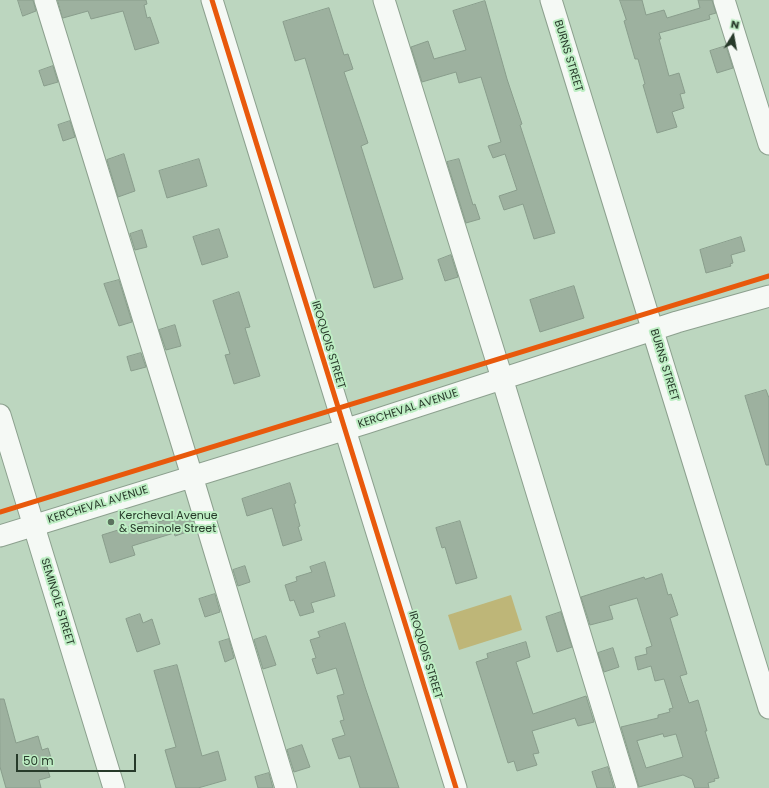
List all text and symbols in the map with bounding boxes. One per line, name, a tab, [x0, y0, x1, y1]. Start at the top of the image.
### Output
north arrow	[713, 16, 753, 56]
text: N	[730, 16, 741, 33]
street label: BURNS STREET	[551, 19, 585, 93]
street label: IROQUOIS STREET	[308, 299, 348, 391]
street label: BURNS STREET	[647, 328, 681, 402]
street label: KERCHEVAL AVENUE	[356, 387, 460, 431]
street label: KERCHEVAL AVENUE	[46, 483, 150, 527]
place label: Kercheval Avenue & Seminole Street	[119, 509, 218, 535]
marker: Kercheval Avenue & Seminole Street	[106, 517, 116, 527]
street label: SEMINOLE STREET	[37, 557, 77, 647]
street label: IROQUOIS STREET	[405, 609, 445, 701]
scale bar	[18, 746, 138, 772]
text: 50 m	[23, 752, 54, 769]

